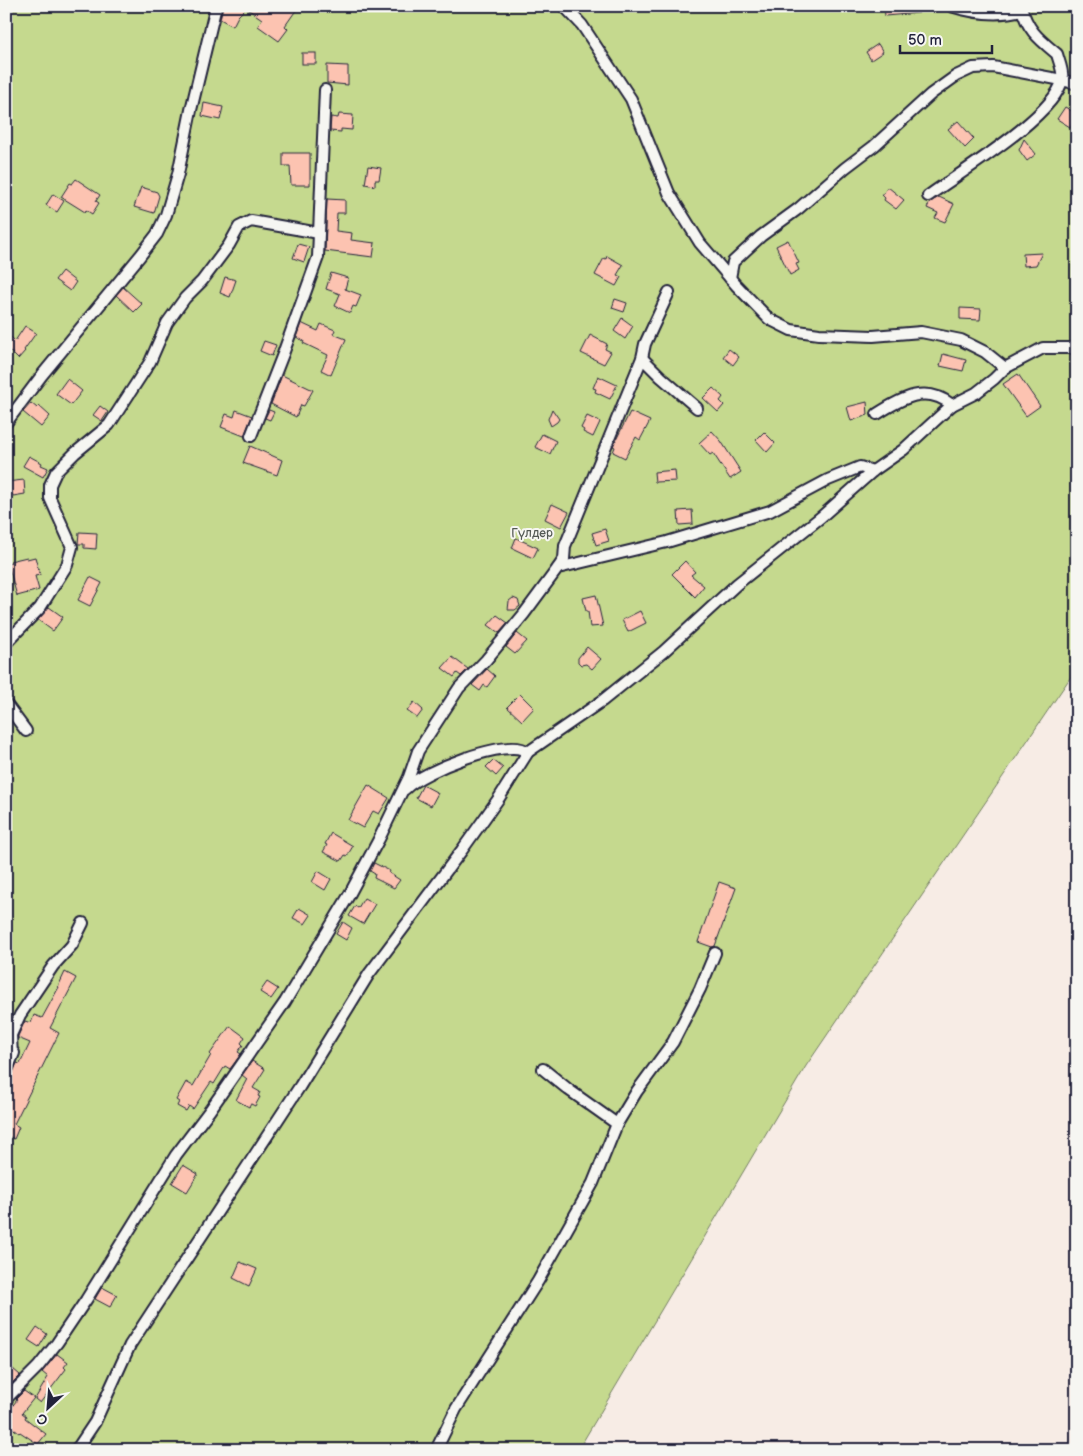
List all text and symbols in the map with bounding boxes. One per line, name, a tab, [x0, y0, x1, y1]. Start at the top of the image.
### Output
scale bar	[900, 22, 993, 54]
text: 50 m	[908, 31, 942, 50]
park label: Гүлдер	[511, 526, 553, 541]
north arrow	[22, 1384, 72, 1434]
text: С	[34, 1409, 51, 1429]

